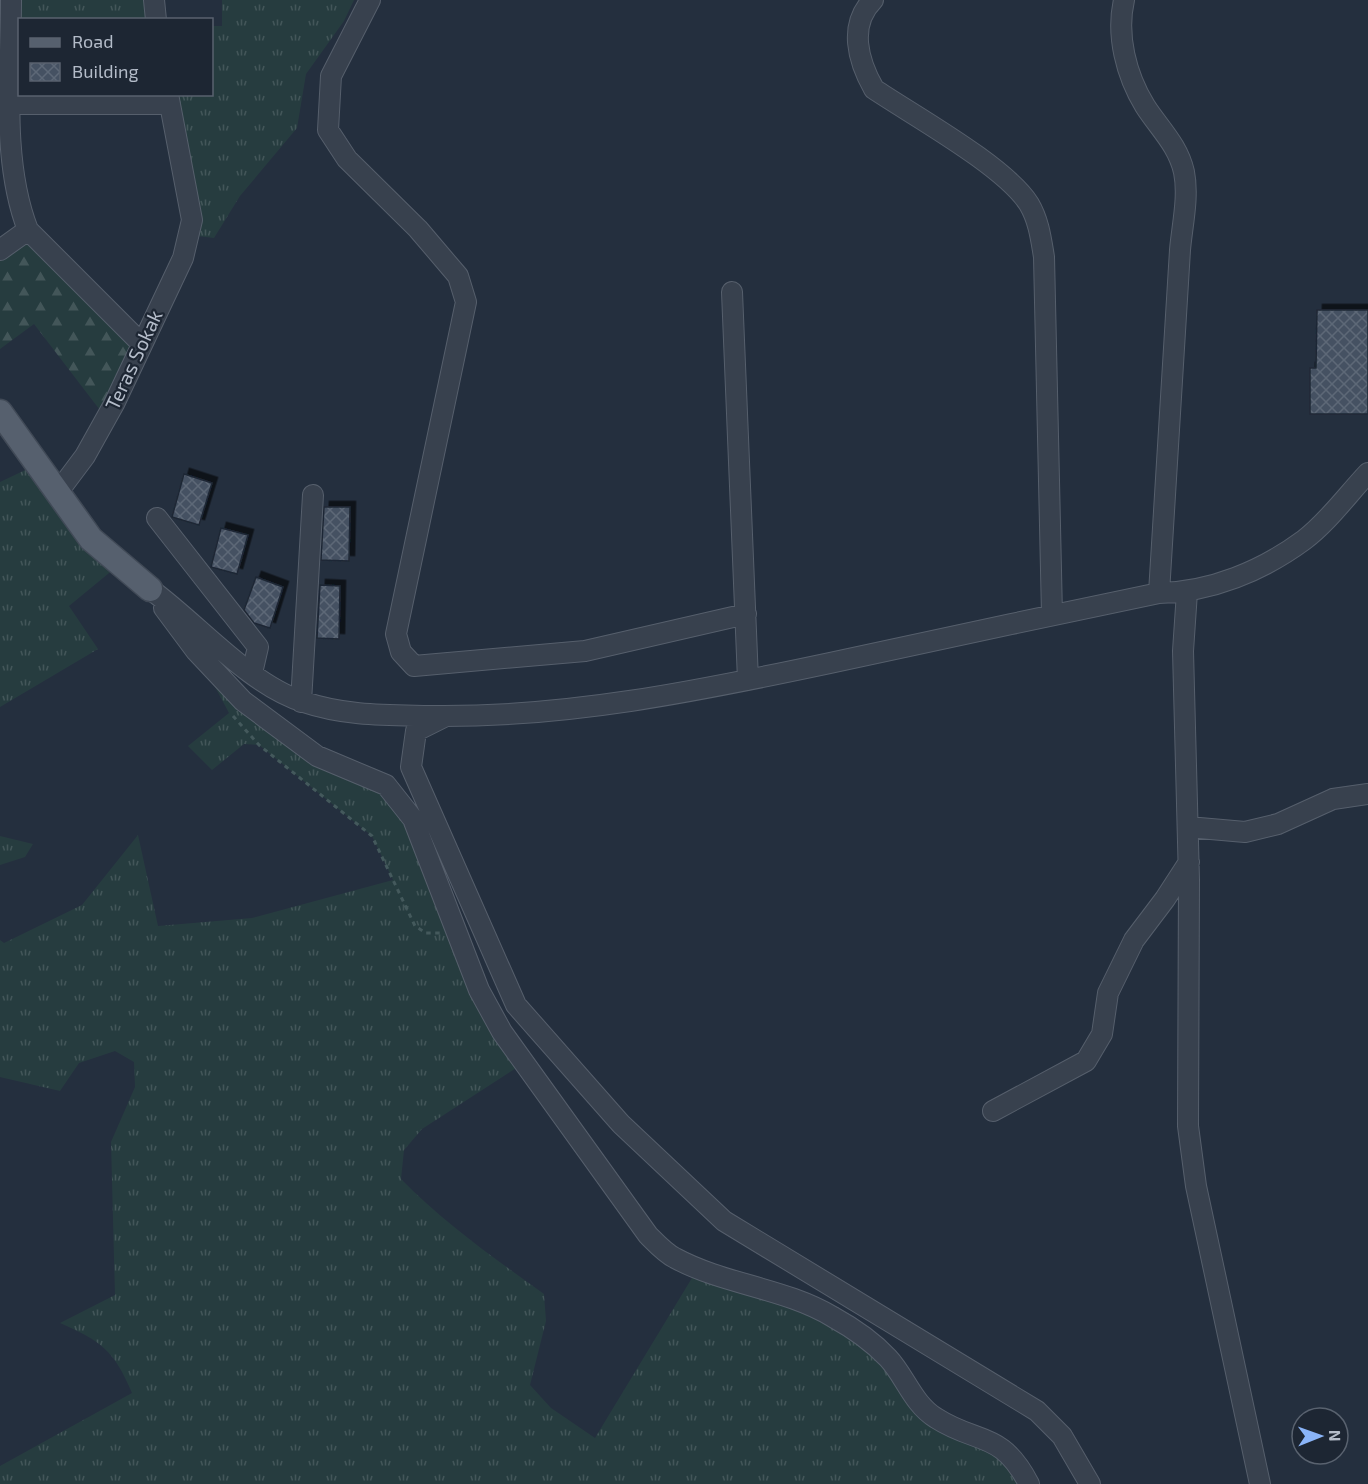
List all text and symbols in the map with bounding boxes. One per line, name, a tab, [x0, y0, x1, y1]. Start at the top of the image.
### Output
legend	[18, 18, 213, 96]
text: Road	[72, 30, 113, 52]
text: Building	[72, 60, 139, 82]
street label: Teras Sokak	[99, 306, 167, 413]
north arrow	[1290, 1406, 1350, 1466]
text: N	[1326, 1430, 1345, 1442]

